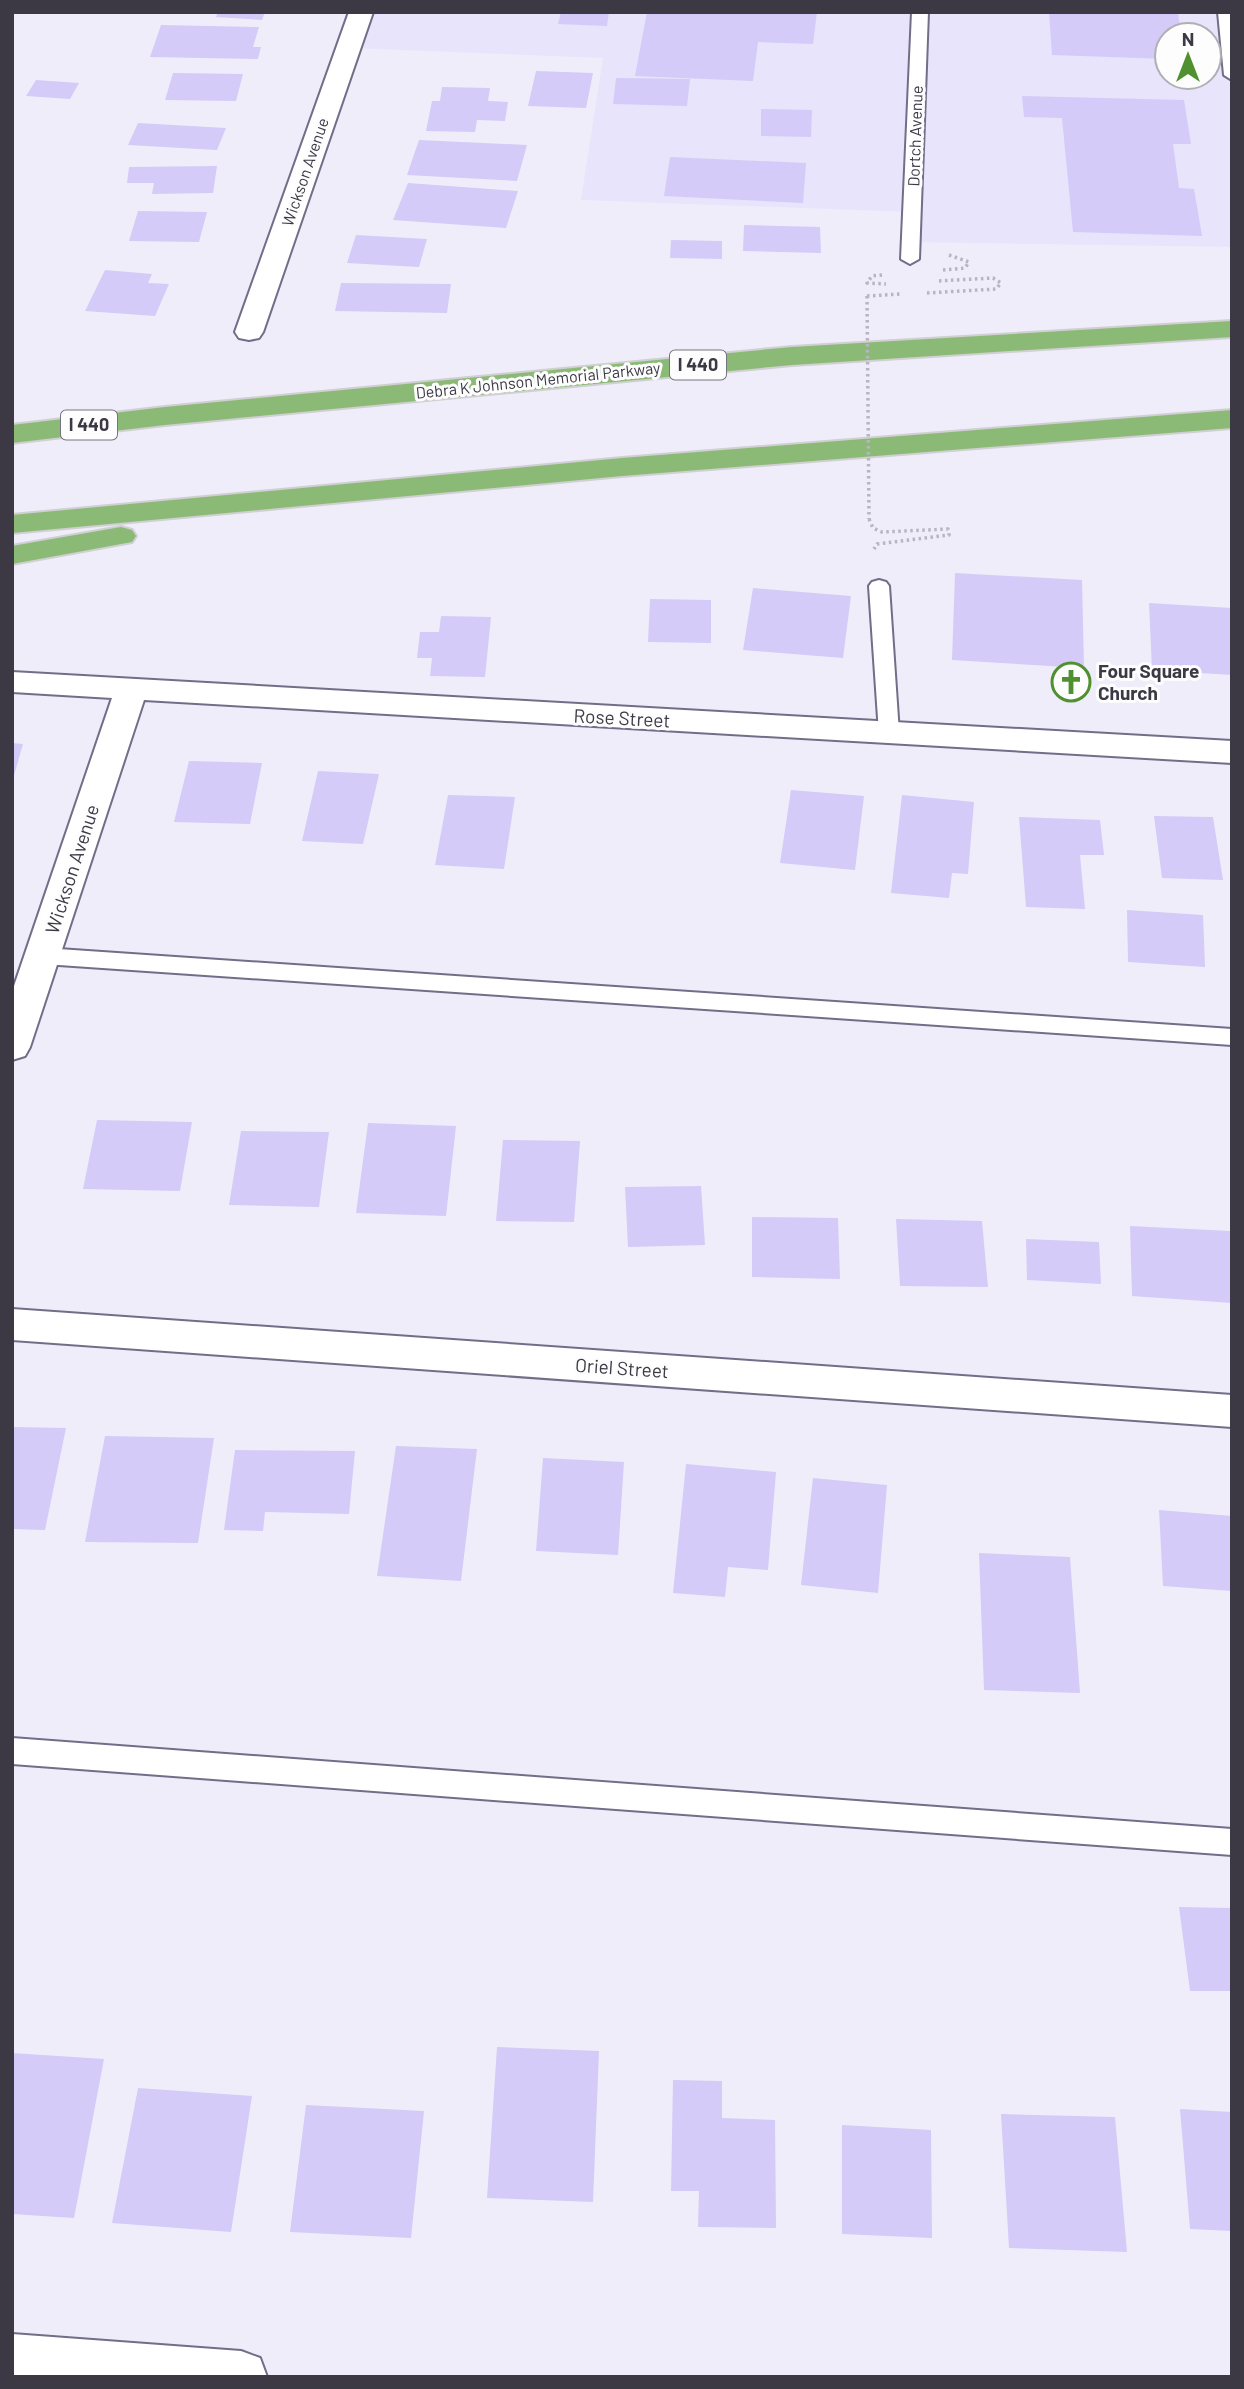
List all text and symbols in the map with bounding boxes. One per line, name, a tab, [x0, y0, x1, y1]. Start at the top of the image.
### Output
north arrow	[1153, 21, 1223, 91]
text: N	[1182, 27, 1194, 50]
street label: Dortch Avenue	[903, 85, 926, 187]
street label: Wickson Avenue	[277, 115, 332, 229]
road number: I 440	[670, 351, 726, 380]
street label: Debra K Johnson Memorial Parkway	[415, 357, 662, 402]
road number: I 440	[61, 410, 117, 440]
place label: Four Square Church	[1098, 659, 1199, 704]
church icon: Four Square Church	[1050, 661, 1092, 703]
street label: Rose Street	[573, 703, 671, 732]
street label: Wickson Avenue	[40, 801, 103, 936]
street label: Oriel Street	[574, 1353, 670, 1382]

